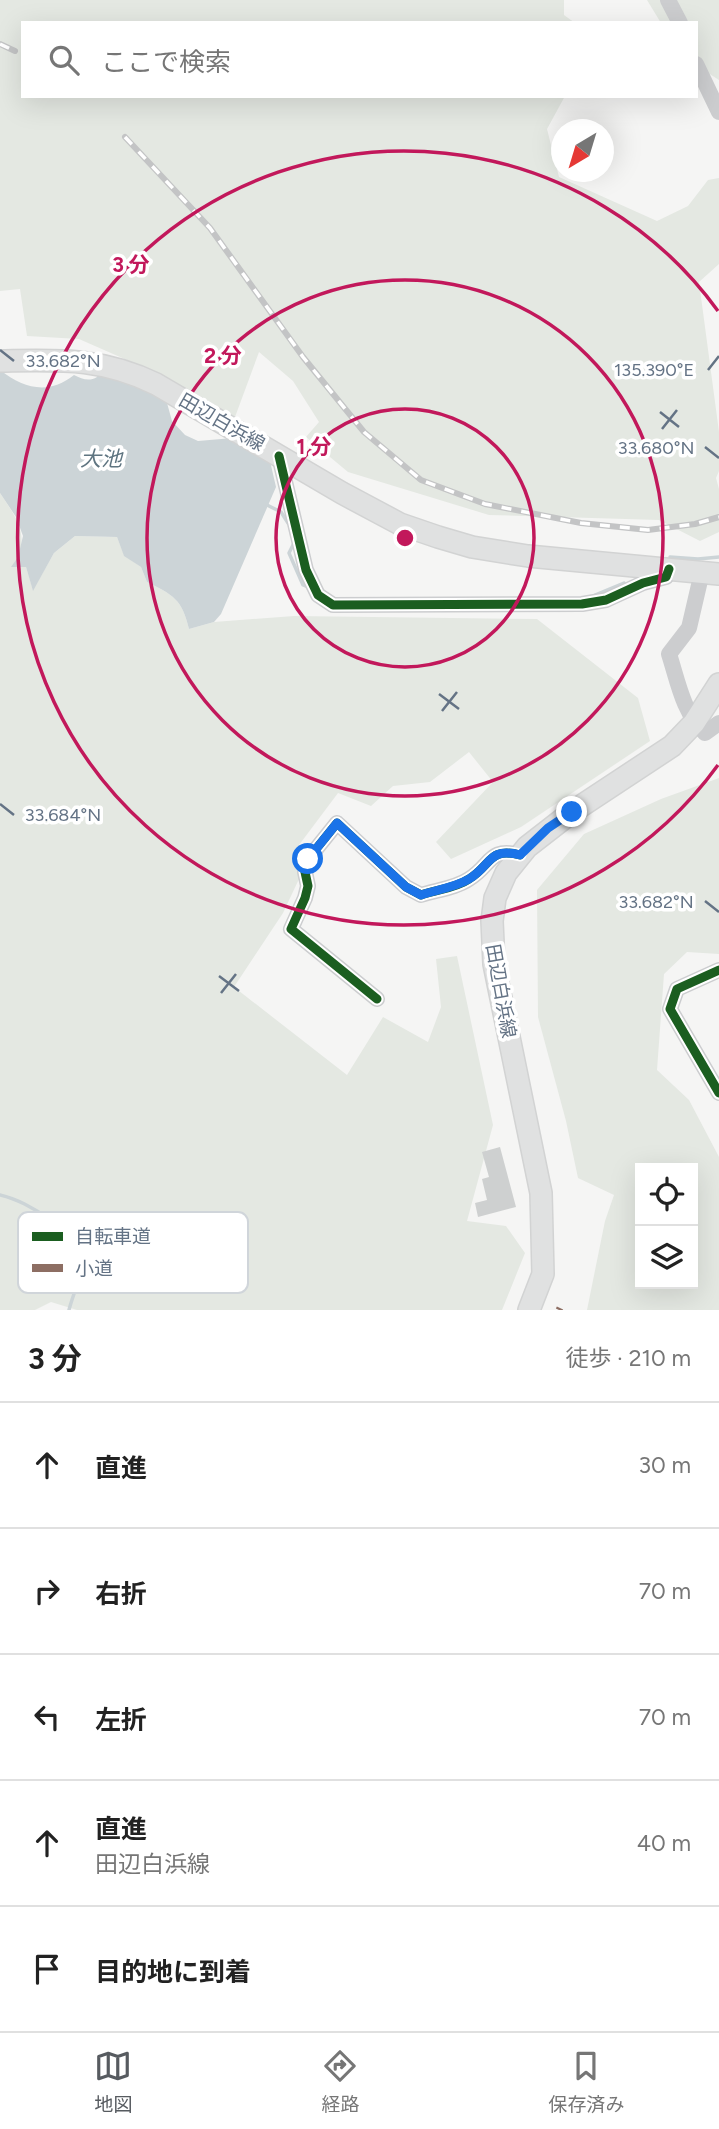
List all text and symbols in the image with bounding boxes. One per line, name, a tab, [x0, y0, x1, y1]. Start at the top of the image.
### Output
search box	[21, 21, 698, 98]
icon: search	[45, 41, 83, 79]
text: ここで検索	[101, 46, 231, 78]
north arrow	[551, 119, 614, 182]
text: 3 分	[112, 252, 150, 277]
text: 2 分	[204, 343, 242, 368]
text: 33.682°N	[25, 350, 101, 372]
text: 135.390°E	[614, 359, 694, 381]
street label: 田辺白浜線	[175, 388, 269, 456]
text: 1 分	[297, 434, 331, 459]
text: 33.680°N	[618, 437, 694, 459]
water label: 大池	[80, 446, 124, 471]
centre of rings	[393, 526, 417, 550]
route end	[556, 796, 587, 827]
text: 33.684°N	[25, 804, 101, 826]
route start	[292, 843, 323, 874]
text: 33.682°N	[618, 891, 694, 913]
street label: 田辺白浜線	[481, 942, 521, 1040]
map controls	[635, 1163, 698, 1289]
button: locate	[635, 1163, 698, 1226]
legend	[18, 1212, 248, 1293]
text: 自転車道	[75, 1225, 151, 1248]
button: layers	[635, 1226, 698, 1289]
text: 小道	[75, 1257, 113, 1280]
text: 3 分	[28, 1340, 82, 1377]
text: 徒歩 · 210 m	[565, 1344, 691, 1372]
icon: ahead	[28, 1446, 66, 1484]
text: 30 m	[638, 1451, 691, 1479]
text: 直進	[95, 1452, 147, 1484]
icon: right	[28, 1572, 66, 1610]
text: 70 m	[639, 1577, 691, 1605]
text: 右折	[95, 1578, 147, 1610]
icon: left	[28, 1698, 66, 1736]
text: 70 m	[639, 1703, 691, 1731]
text: 左折	[95, 1704, 147, 1736]
text: 直進	[95, 1813, 147, 1845]
icon: ahead	[28, 1824, 66, 1862]
text: 40 m	[637, 1829, 691, 1857]
text: 田辺白浜線	[95, 1850, 210, 1878]
icon: arrive	[28, 1950, 66, 1988]
text: 目的地に到着	[95, 1956, 251, 1988]
tab: 地図	[94, 2047, 133, 2116]
tab: 経路	[321, 2047, 360, 2116]
tab: 保存済み	[548, 2047, 625, 2116]

